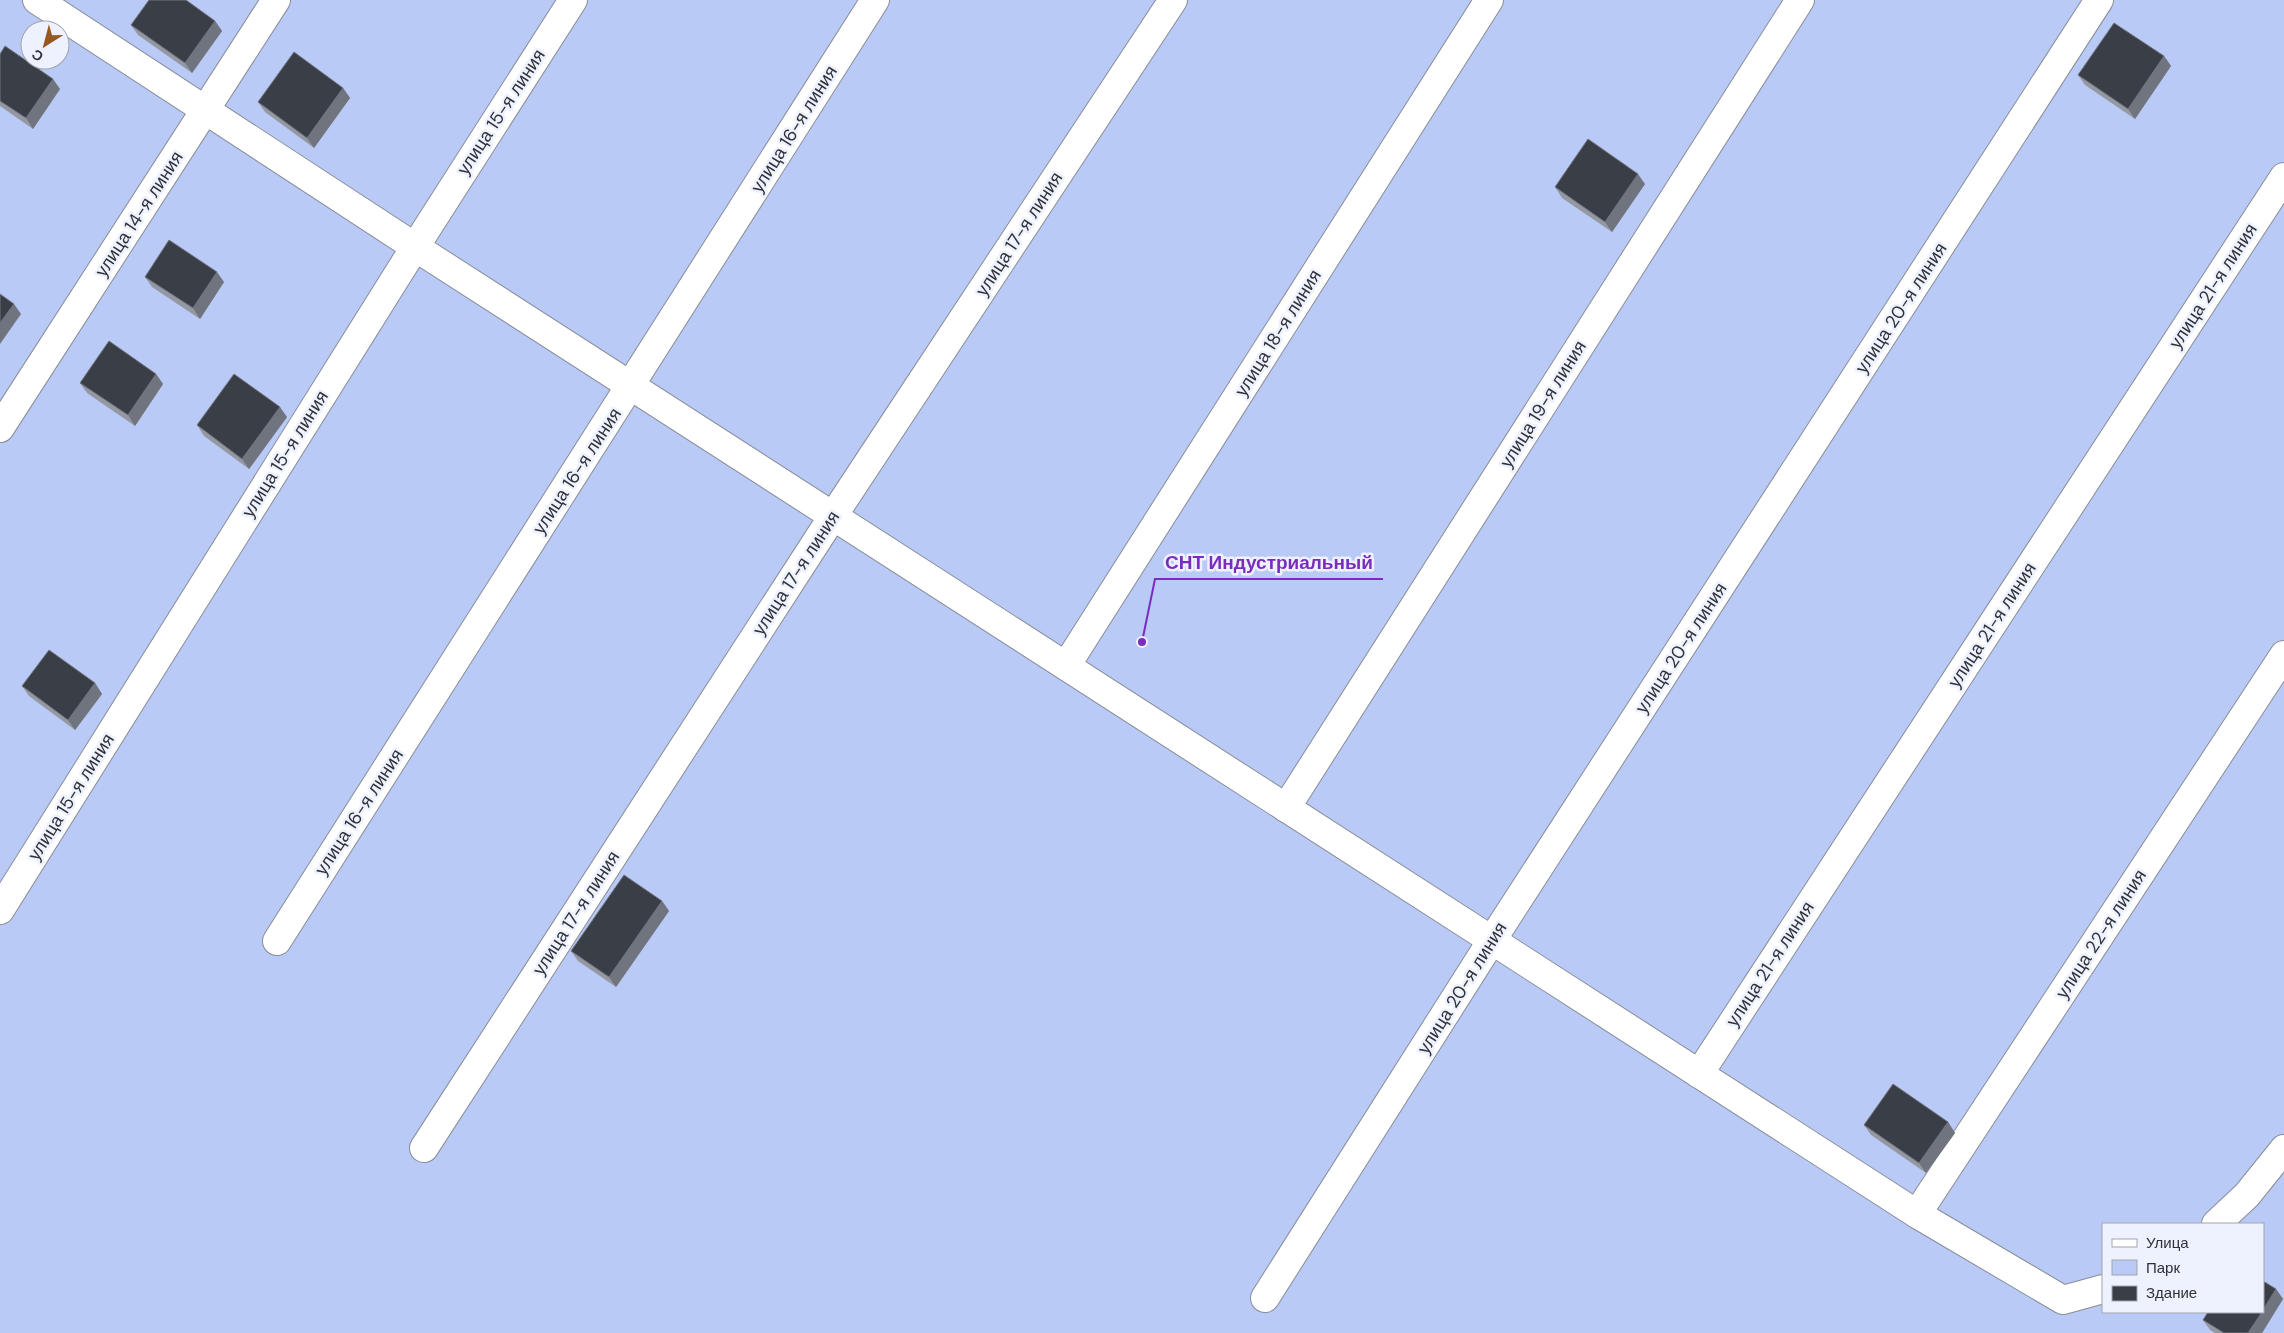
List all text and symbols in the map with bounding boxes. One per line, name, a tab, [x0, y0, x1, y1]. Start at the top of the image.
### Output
north arrow	[20, 20, 70, 70]
street label: улица 15-я линия	[451, 44, 551, 180]
text: С	[28, 45, 47, 66]
street label: улица 16-я линия	[745, 61, 843, 197]
street label: улица 14-я линия	[89, 146, 189, 282]
street label: улица 17-я линия	[970, 167, 1068, 301]
street label: улица 21-я линия	[2163, 219, 2263, 353]
street label: улица 20-я линия	[1850, 238, 1952, 378]
street label: улица 18-я линия	[1229, 265, 1327, 401]
street label: улица 19-я линия	[1494, 336, 1592, 472]
street label: улица 15-я линия	[236, 386, 334, 522]
street label: улица 16-я линия	[527, 403, 627, 539]
street label: улица 17-я линия	[747, 506, 845, 640]
callout: СНТ Индустриальный	[1155, 545, 1383, 579]
text: СНТ Индустриальный	[1165, 550, 1373, 575]
street label: улица 21-я линия	[1942, 558, 2042, 692]
street label: улица 20-я линия	[1630, 578, 1732, 718]
street label: улица 15-я линия	[22, 729, 120, 865]
street label: улица 16-я линия	[309, 744, 409, 880]
street label: улица 17-я линия	[527, 846, 625, 980]
street label: улица 22-я линия	[2050, 865, 2152, 1003]
street label: улица 21-я линия	[1720, 897, 1820, 1031]
street label: улица 20-я линия	[1412, 917, 1512, 1059]
legend	[2102, 1223, 2264, 1313]
text: Улица	[2146, 1233, 2189, 1253]
text: Парк	[2146, 1258, 2180, 1278]
text: Здание	[2146, 1283, 2197, 1303]

